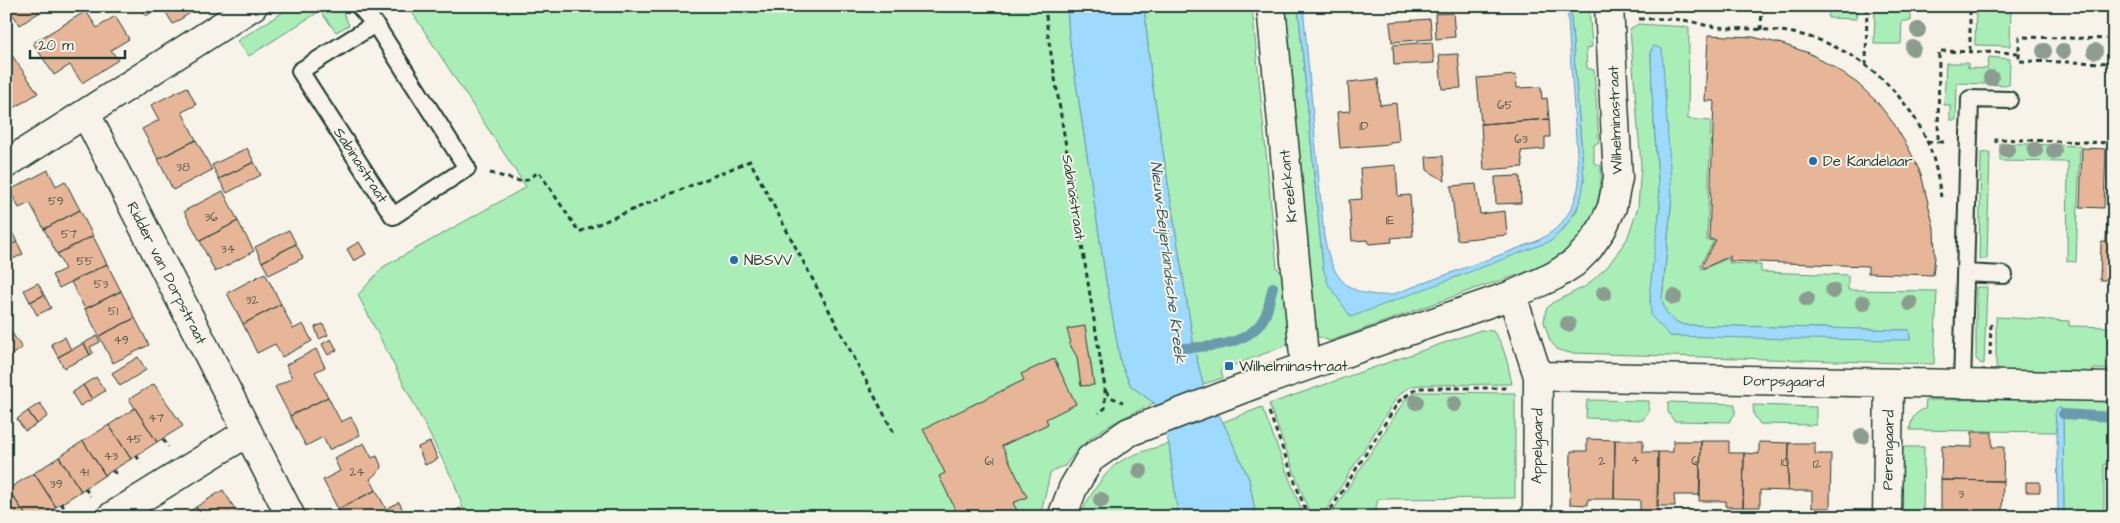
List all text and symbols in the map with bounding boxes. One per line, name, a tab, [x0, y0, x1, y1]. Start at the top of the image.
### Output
scale bar	[30, 28, 125, 60]
text: 20 m	[38, 35, 74, 56]
street label: Wilhelminastraat	[1603, 65, 1628, 175]
house number: 65	[1497, 97, 1514, 114]
house number: 1D	[1359, 118, 1369, 135]
street label: Sabinastraat	[328, 123, 393, 207]
house number: 63	[1514, 131, 1528, 148]
street label: Kreekkant	[1274, 148, 1303, 223]
place label: De Kandelaar	[1823, 151, 1913, 172]
street label: Sabinastraat	[1056, 153, 1091, 241]
marker: De Kandelaar	[1807, 155, 1819, 167]
house number: 38	[176, 159, 190, 176]
water label: Nieuw-Beijerlandsche Kreek	[1145, 160, 1191, 366]
house number: 59	[48, 193, 64, 210]
street label: Ridder van Dorpstraat	[121, 198, 212, 348]
house number: 36	[204, 209, 218, 226]
house number: 1E	[1386, 212, 1394, 229]
house number: 57	[61, 226, 78, 243]
house number: 34	[221, 241, 235, 258]
place label: NBSVV	[744, 250, 793, 271]
house number: 55	[77, 253, 94, 270]
marker: NBSVV	[728, 254, 740, 266]
house number: 53	[94, 276, 108, 293]
house number: 32	[246, 292, 259, 309]
house number: 51	[108, 303, 118, 320]
house number: 49	[114, 332, 129, 349]
place label: Wilhelminastraat	[1239, 356, 1348, 377]
marker: Wilhelminastraat	[1223, 360, 1235, 372]
street label: Dorpsgaard	[1743, 370, 1825, 394]
street label: Appelgaard	[1526, 408, 1550, 484]
street label: Perengaard	[1877, 409, 1901, 490]
house number: 47	[148, 410, 164, 427]
house number: 45	[126, 431, 143, 448]
house number: 43	[104, 448, 118, 465]
house number: 4	[1631, 452, 1639, 469]
house number: 61	[984, 453, 994, 470]
house number: 2	[1599, 453, 1606, 470]
house number: 6	[1691, 453, 1699, 470]
house number: 10	[1780, 454, 1790, 471]
house number: 12	[1813, 456, 1821, 473]
house number: 41	[79, 464, 89, 481]
house number: 24	[349, 464, 365, 481]
house number: 39	[50, 476, 63, 493]
house number: 3	[1958, 486, 1964, 503]

